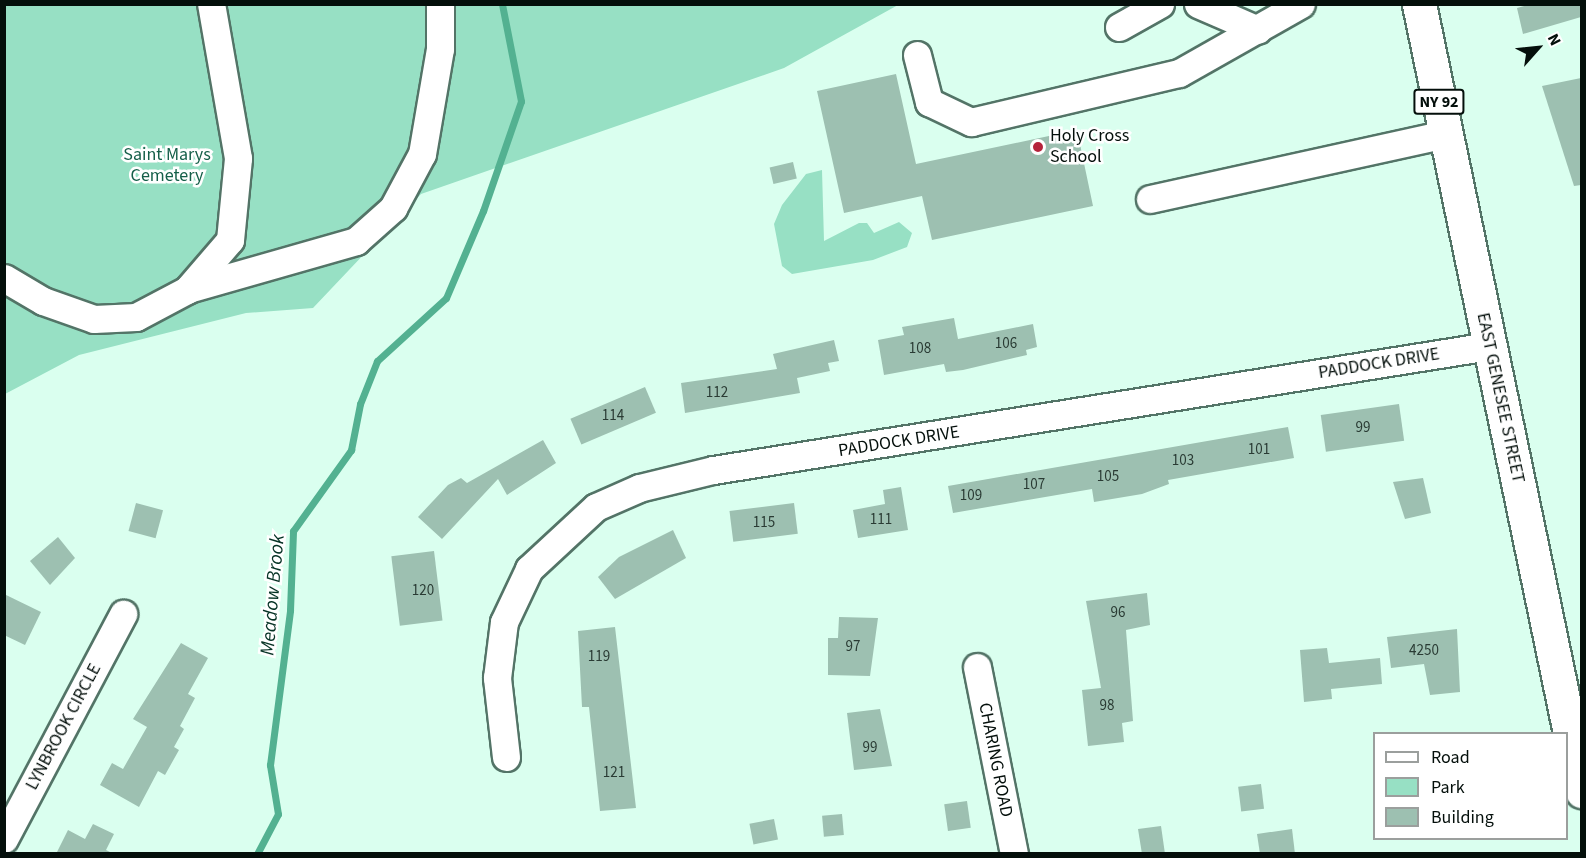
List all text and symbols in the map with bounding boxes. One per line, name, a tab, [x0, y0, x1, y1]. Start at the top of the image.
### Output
north arrow	[1508, 18, 1568, 78]
text: N	[1542, 30, 1566, 50]
road number: NY 92	[1412, 89, 1466, 115]
place label: Holy Cross School	[1050, 126, 1129, 168]
marker: Holy Cross School	[1031, 140, 1045, 154]
park label: Saint Marys Cemetery	[123, 145, 211, 188]
street label: EAST GENESEE STREET	[1471, 311, 1529, 485]
house number: 106	[995, 335, 1017, 353]
house number: 108	[909, 340, 931, 358]
street label: PADDOCK DRIVE	[1317, 344, 1441, 384]
house number: 112	[706, 384, 728, 402]
house number: 114	[602, 407, 624, 425]
house number: 99	[1356, 419, 1370, 437]
street label: PADDOCK DRIVE	[837, 422, 961, 462]
house number: 101	[1248, 441, 1270, 459]
house number: 103	[1172, 452, 1194, 470]
house number: 105	[1097, 468, 1119, 486]
house number: 107	[1023, 476, 1045, 494]
house number: 109	[960, 487, 982, 505]
house number: 111	[870, 511, 892, 529]
house number: 115	[753, 514, 775, 532]
water label: Meadow Brook	[256, 533, 290, 657]
house number: 120	[412, 582, 434, 600]
house number: 96	[1111, 604, 1125, 622]
house number: 97	[846, 638, 860, 656]
house number: 4250	[1409, 642, 1439, 660]
house number: 119	[588, 648, 610, 666]
street label: LYNBROOK CIRCLE	[22, 660, 106, 794]
house number: 98	[1100, 697, 1114, 715]
street label: CHARING ROAD	[973, 701, 1017, 819]
legend	[1373, 732, 1568, 840]
house number: 99	[863, 739, 877, 757]
text: Road	[1431, 745, 1470, 770]
house number: 121	[603, 764, 625, 782]
text: Park	[1431, 775, 1465, 800]
text: Building	[1431, 805, 1494, 830]

